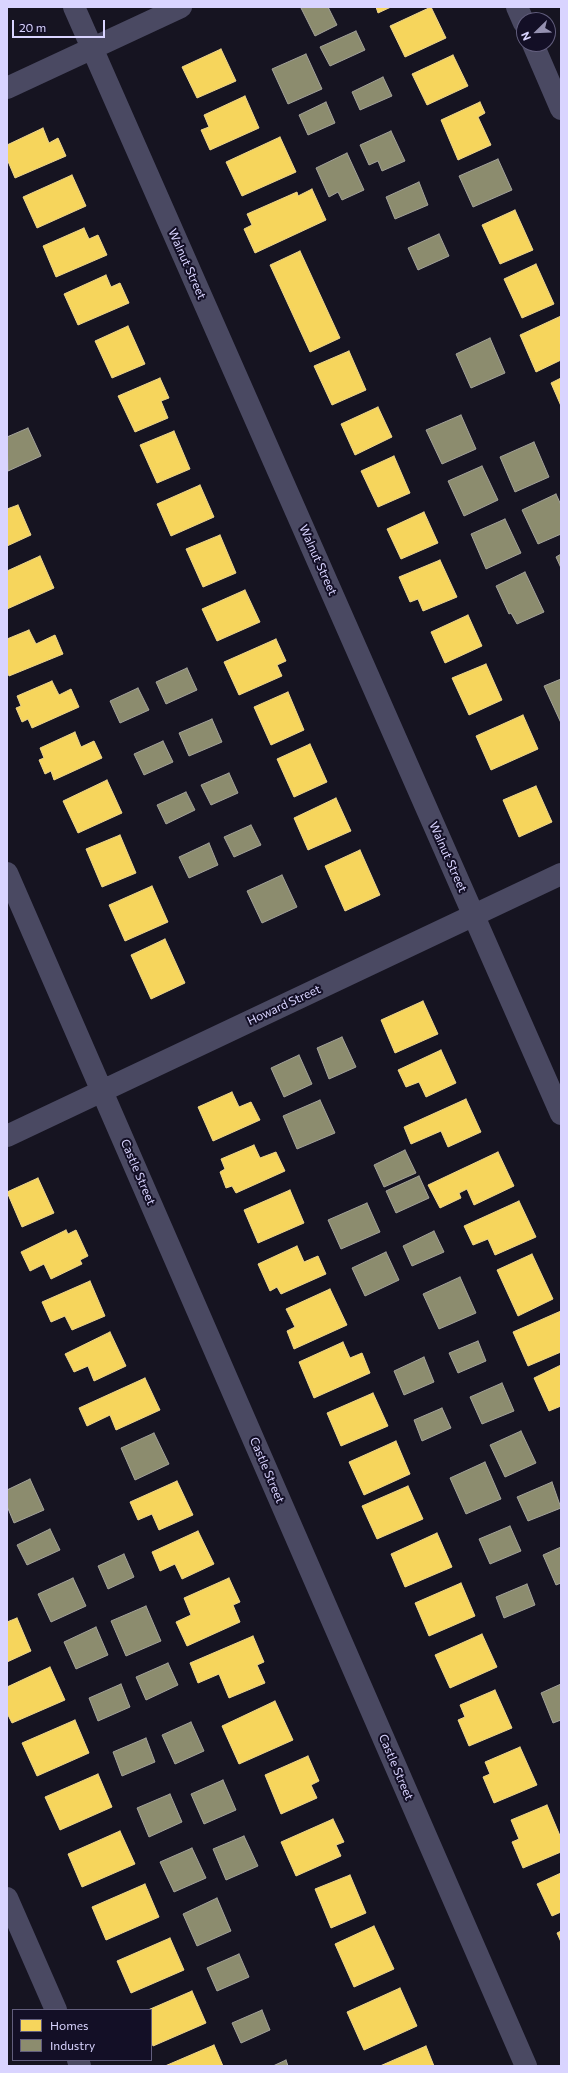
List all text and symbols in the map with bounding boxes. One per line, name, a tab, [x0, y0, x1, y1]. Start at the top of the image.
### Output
scale bar	[14, 12, 107, 38]
north arrow	[516, 12, 556, 52]
text: 20 m	[19, 20, 46, 34]
text: N	[518, 30, 533, 43]
street label: Walnut Street	[165, 227, 209, 301]
street label: Walnut Street	[296, 523, 340, 597]
street label: Walnut Street	[426, 820, 470, 894]
street label: Howard Street	[245, 982, 323, 1028]
street label: Castle Street	[118, 1137, 158, 1207]
street label: Castle Street	[247, 1435, 287, 1505]
street label: Castle Street	[376, 1732, 416, 1802]
legend	[12, 2009, 152, 2061]
text: Homes	[50, 2018, 88, 2032]
text: Industry	[50, 2038, 95, 2052]

